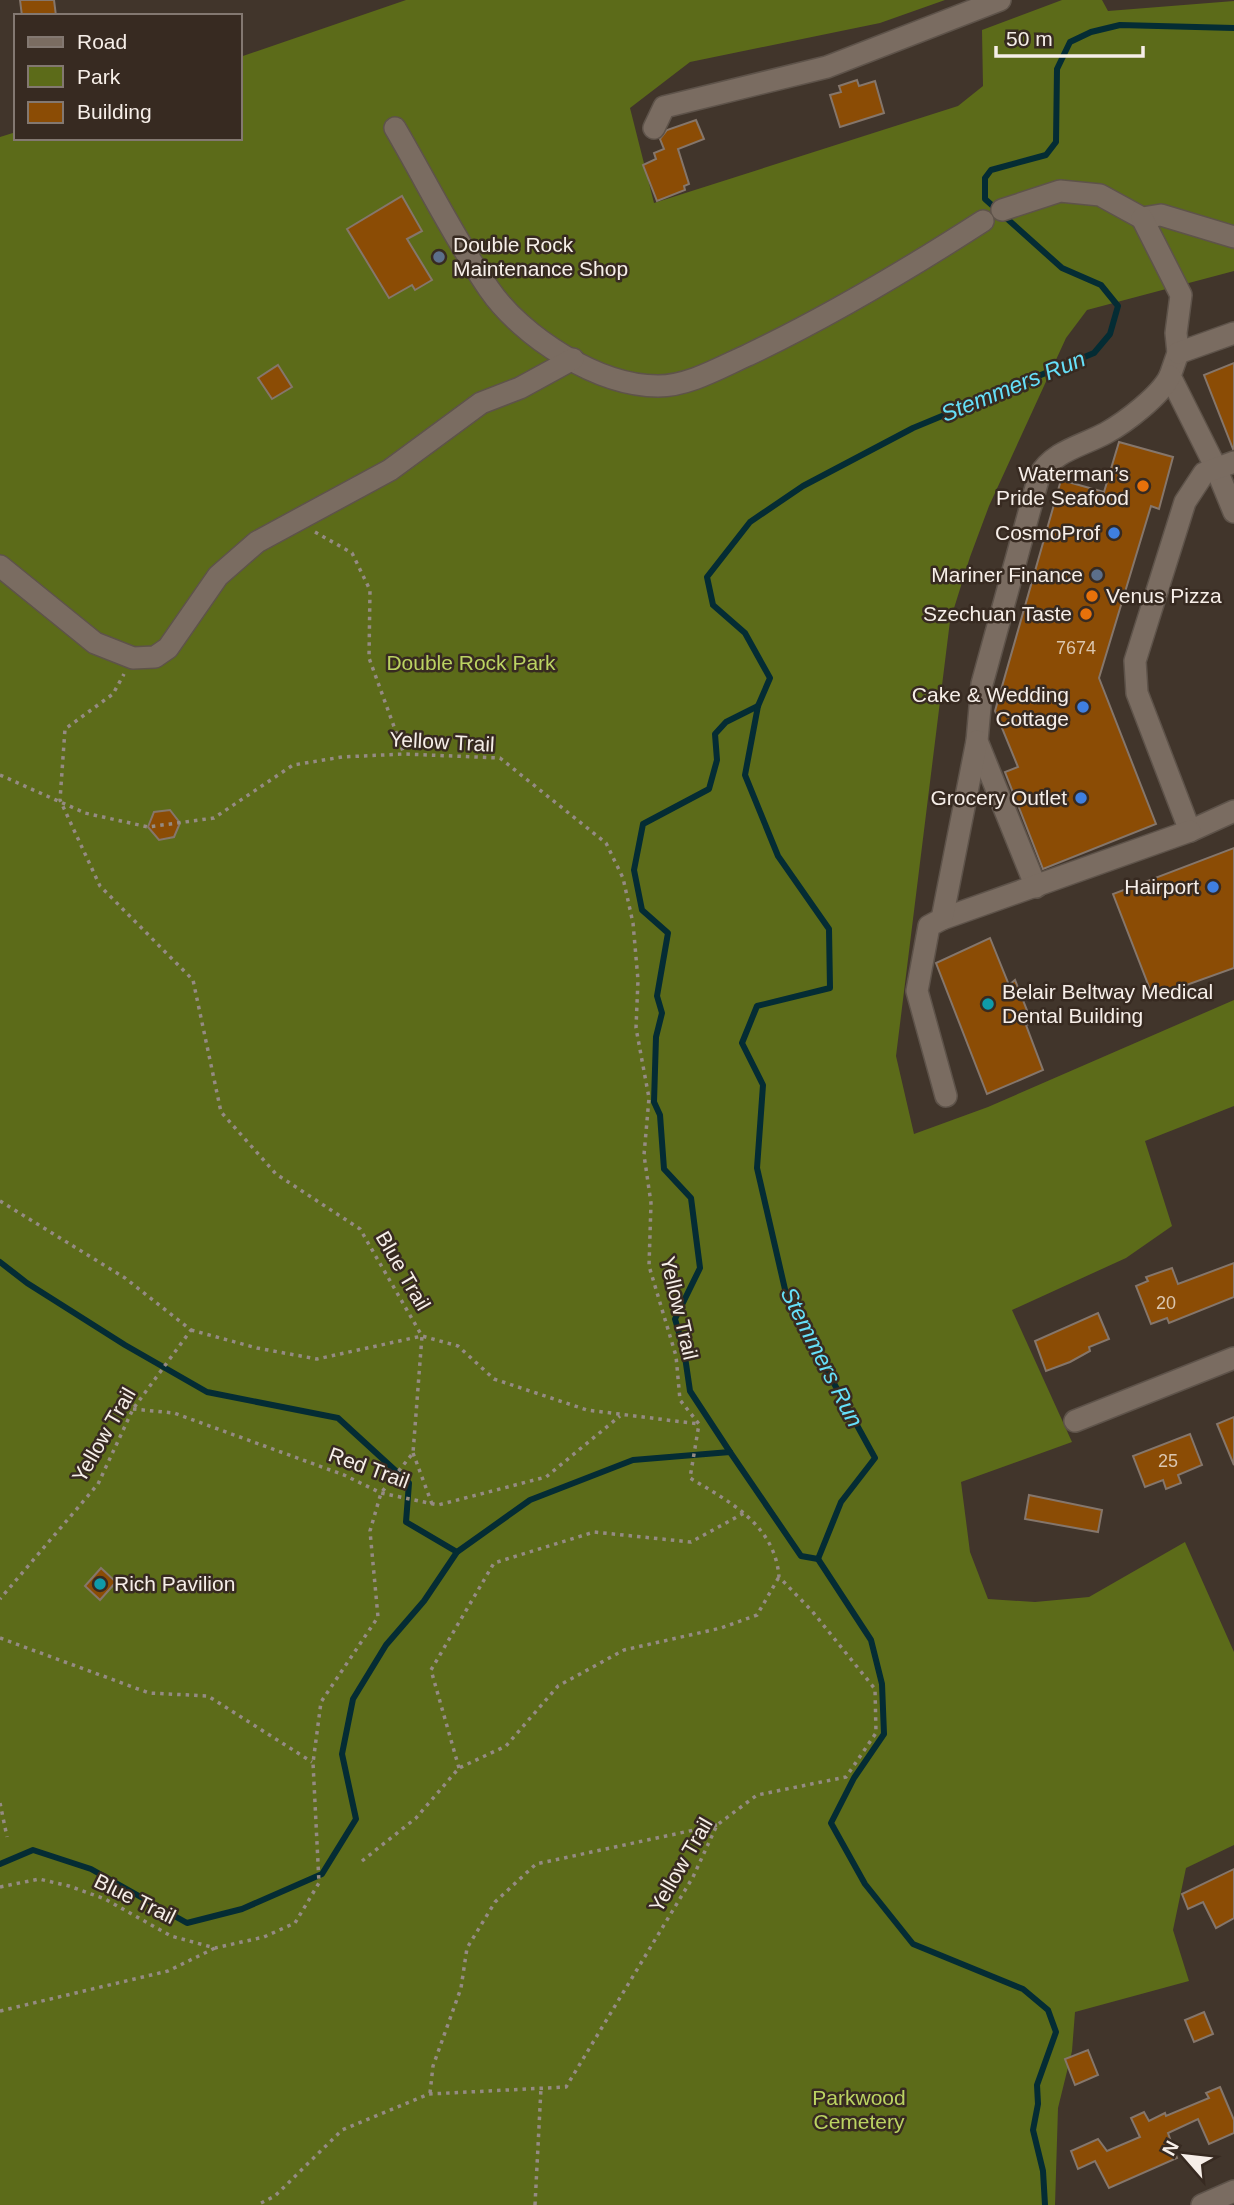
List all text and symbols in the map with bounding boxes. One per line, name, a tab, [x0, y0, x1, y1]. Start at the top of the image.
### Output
legend	[14, 14, 242, 140]
scale bar	[996, 14, 1143, 58]
text: 50 m	[1006, 27, 1053, 50]
text: Road	[77, 30, 127, 53]
text: Park	[77, 65, 121, 88]
text: Building	[77, 100, 152, 123]
place label: Double Rock Maintenance Shop	[453, 233, 628, 280]
marker: Double Rock Maintenance Shop	[431, 249, 447, 265]
water label: Stemmers Run	[937, 345, 1089, 427]
place label: Waterman’s Pride Seafood	[996, 462, 1129, 509]
marker: Waterman’s Pride Seafood	[1135, 478, 1151, 494]
place label: CosmoProf	[995, 521, 1100, 544]
marker: CosmoProf	[1106, 525, 1122, 541]
place label: Mariner Finance	[931, 563, 1083, 586]
marker: Mariner Finance	[1089, 567, 1105, 583]
place label: Venus Pizza	[1106, 584, 1222, 607]
marker: Venus Pizza	[1084, 588, 1100, 604]
place label: Szechuan Taste	[923, 602, 1072, 625]
marker: Szechuan Taste	[1078, 606, 1094, 622]
house number: 7674	[1056, 638, 1096, 658]
park label: Double Rock Park	[386, 651, 556, 674]
place label: Cake & Wedding Cottage	[912, 683, 1069, 730]
marker: Cake & Wedding Cottage	[1075, 699, 1091, 715]
street label: Yellow Trail	[389, 727, 495, 756]
place label: Grocery Outlet	[930, 786, 1067, 809]
marker: Grocery Outlet	[1073, 790, 1089, 806]
place label: Hairport	[1124, 875, 1199, 898]
marker: Hairport	[1205, 879, 1221, 895]
place label: Belair Beltway Medical Dental Building	[1002, 980, 1213, 1027]
marker: Belair Beltway Medical Dental Building	[980, 996, 996, 1012]
street label: Blue Trail	[372, 1227, 435, 1314]
street label: Yellow Trail	[656, 1254, 703, 1362]
water label: Stemmers Run	[776, 1283, 868, 1431]
house number: 20	[1156, 1293, 1176, 1313]
street label: Yellow Trail	[67, 1383, 140, 1486]
street label: Red Trail	[326, 1442, 413, 1493]
house number: 25	[1158, 1451, 1178, 1471]
place label: Rich Pavilion	[114, 1572, 235, 1595]
marker: Rich Pavilion	[92, 1576, 108, 1592]
street label: Yellow Trail	[644, 1813, 717, 1916]
street label: Blue Trail	[91, 1869, 180, 1928]
park label: Parkwood Cemetery	[812, 2086, 906, 2133]
north arrow	[1150, 2121, 1220, 2191]
text: N	[1158, 2137, 1183, 2159]

